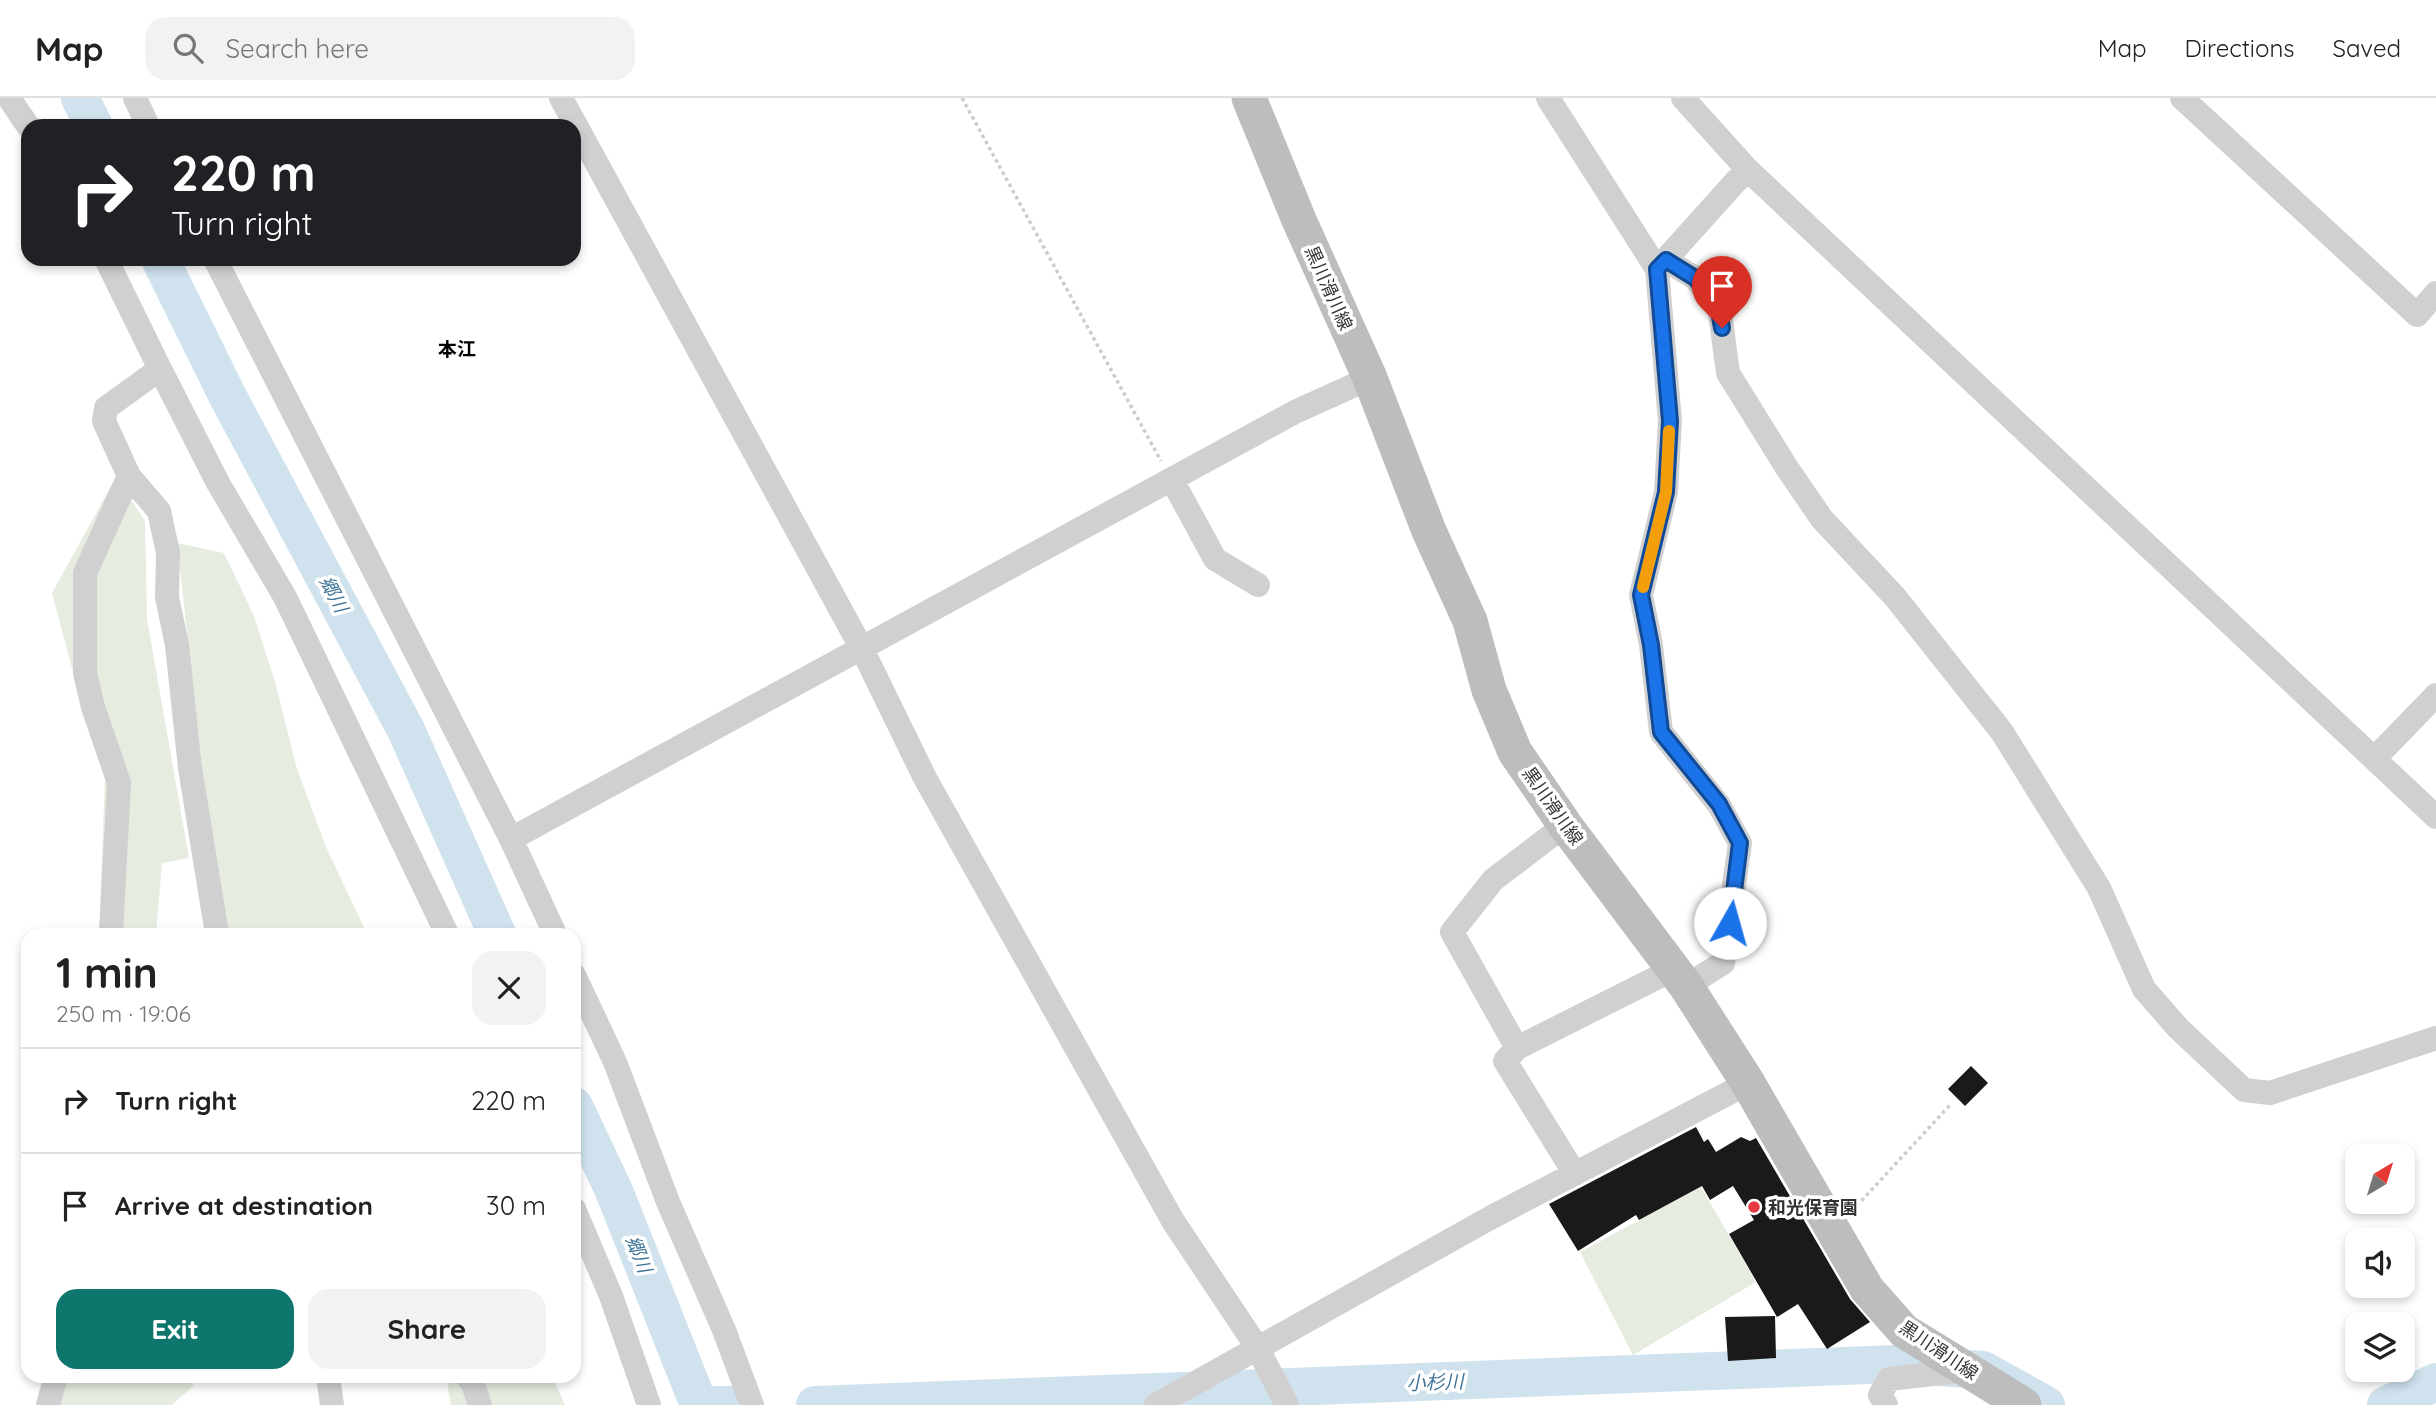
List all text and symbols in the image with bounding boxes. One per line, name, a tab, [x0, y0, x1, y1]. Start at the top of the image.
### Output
search box	[145, 17, 635, 80]
text: Map	[35, 28, 103, 69]
icon: search	[169, 29, 207, 67]
text: Search here	[225, 32, 369, 65]
text: Map	[2098, 33, 2147, 63]
text: Directions	[2185, 33, 2295, 63]
text: Saved	[2333, 33, 2401, 63]
text: 220 m	[171, 142, 316, 203]
icon: right	[56, 147, 147, 238]
text: Turn right	[171, 203, 312, 243]
street label: 黒川滑川線	[1300, 242, 1358, 334]
pin	[1692, 256, 1752, 328]
icon: arrive	[1703, 267, 1741, 305]
district label: 本江	[438, 337, 476, 361]
water label: 郷川	[314, 572, 354, 618]
street label: 黒川滑川線	[1518, 763, 1588, 849]
position arrow	[1693, 886, 1767, 960]
text: 1 min	[56, 946, 158, 999]
button: close	[472, 951, 546, 1025]
text: 250 m · 19:06	[56, 999, 191, 1028]
icon: right	[56, 1082, 94, 1120]
text: Turn right	[115, 1084, 237, 1117]
text: 220 m	[471, 1084, 546, 1117]
north arrow	[2345, 1144, 2415, 1214]
map controls	[2345, 1144, 2415, 1382]
icon: arrive	[56, 1187, 94, 1225]
text: Arrive at destination	[115, 1189, 373, 1222]
text: 30 m	[486, 1189, 546, 1222]
place label: 和光保育園	[1768, 1196, 1858, 1219]
marker: 和光保育園	[1746, 1199, 1762, 1215]
button: sound	[2345, 1228, 2415, 1298]
water label: 郷川	[621, 1232, 658, 1278]
button: Exit	[56, 1289, 294, 1369]
button: Share	[308, 1289, 546, 1369]
button: layers	[2345, 1312, 2415, 1382]
street label: 黒川滑川線	[1895, 1315, 1983, 1385]
water label: 小杉川	[1406, 1369, 1466, 1395]

